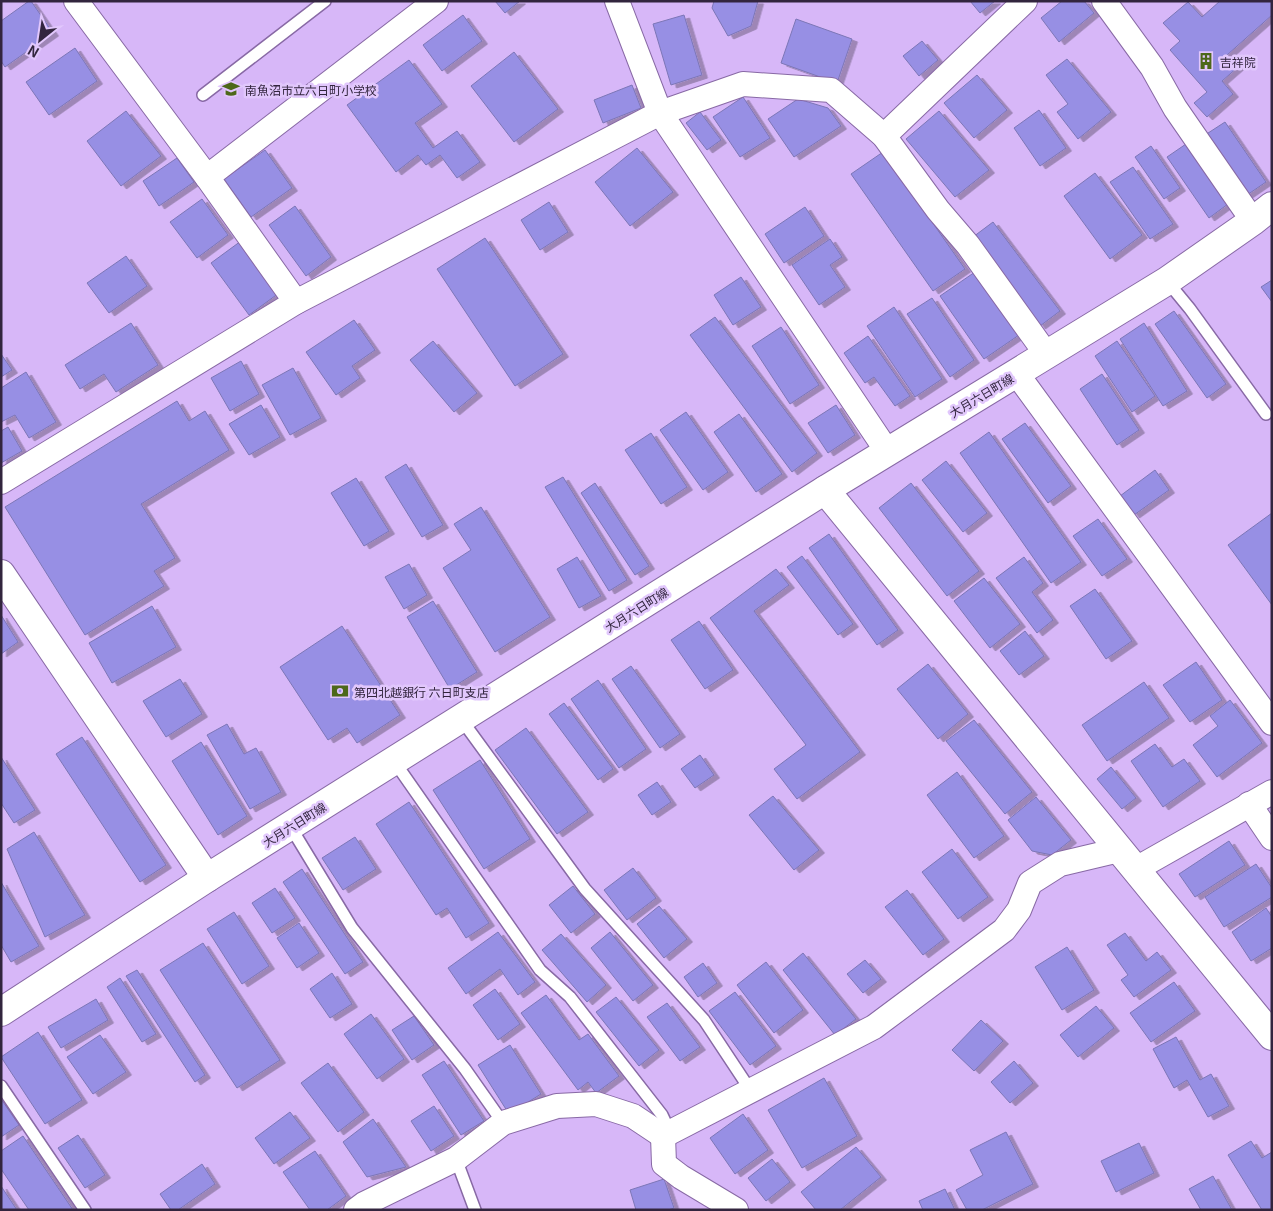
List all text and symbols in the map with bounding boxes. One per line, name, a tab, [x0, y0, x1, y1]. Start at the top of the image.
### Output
north arrow	[15, 15, 65, 65]
text: N	[23, 41, 43, 63]
building icon: 吉祥院	[1196, 51, 1216, 71]
place label: 吉祥院	[1220, 53, 1256, 70]
school or university icon: 南魚沼市立六日町小学校	[221, 79, 241, 99]
place label: 南魚沼市立六日町小学校	[245, 81, 377, 98]
street label: 大月六日町線	[946, 369, 1016, 421]
street label: 大月六日町線	[601, 583, 671, 635]
bank icon: 第四北越銀行 六日町支店	[330, 681, 350, 701]
place label: 第四北越銀行 六日町支店	[354, 683, 489, 700]
street label: 大月六日町線	[259, 798, 329, 850]

